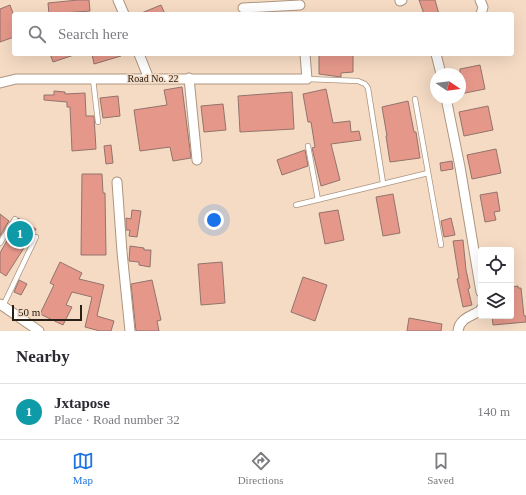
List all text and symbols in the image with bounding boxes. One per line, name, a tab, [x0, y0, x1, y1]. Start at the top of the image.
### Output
search box	[12, 12, 514, 56]
icon: search	[26, 23, 48, 45]
text: Search here	[58, 26, 128, 42]
north arrow	[430, 68, 466, 104]
street label: Road No. 22	[128, 73, 178, 84]
your location	[204, 210, 224, 230]
pin: 1	[7, 219, 33, 249]
map controls	[478, 247, 514, 319]
button: locate	[478, 247, 514, 283]
button: layers	[478, 283, 514, 319]
scale bar	[12, 303, 82, 322]
text: 50 m	[18, 306, 40, 318]
text: Nearby	[16, 347, 70, 366]
text: Jxtapose	[54, 395, 110, 411]
text: 1	[26, 404, 32, 419]
text: 140 m	[477, 404, 510, 419]
text: Place · Road number 32	[54, 412, 180, 427]
tab: Map	[72, 450, 94, 486]
tab: Directions	[238, 450, 283, 486]
tab: Saved	[427, 450, 454, 486]

